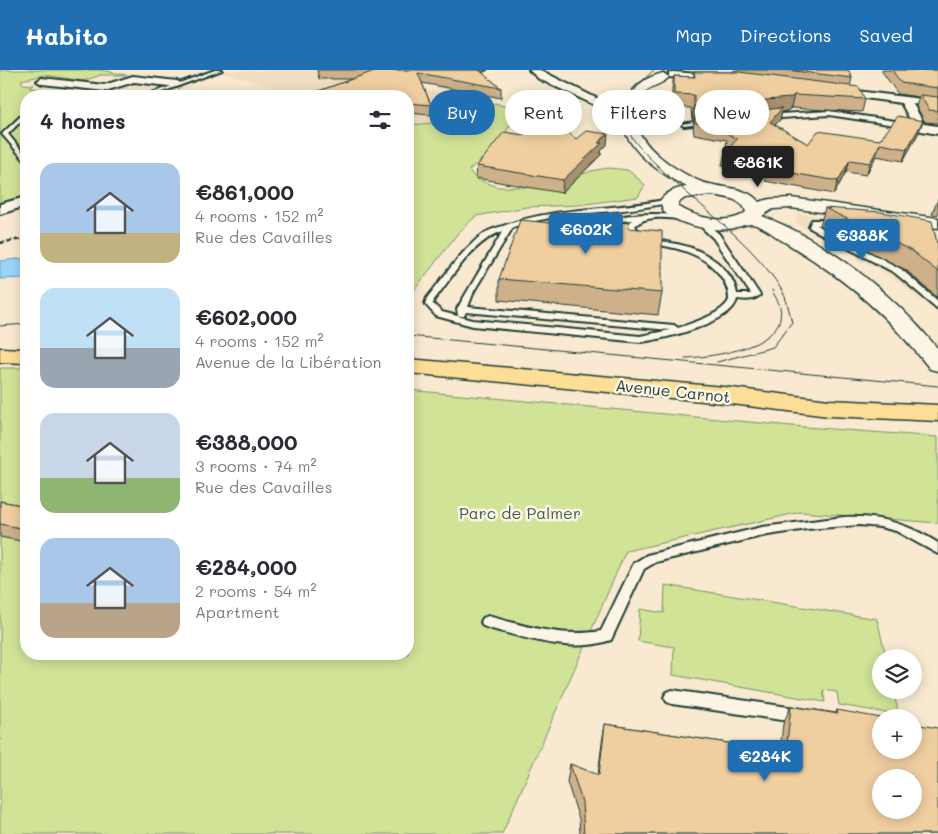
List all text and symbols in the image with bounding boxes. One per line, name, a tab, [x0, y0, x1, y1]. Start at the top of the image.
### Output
text: Habito	[25, 20, 108, 51]
text: Map	[675, 23, 712, 47]
text: Directions	[740, 23, 832, 47]
text: Saved	[860, 23, 913, 47]
chip: Buy	[429, 90, 495, 135]
chip: Rent	[505, 90, 582, 135]
chip: Filters	[592, 90, 685, 135]
chip: New	[695, 90, 769, 135]
icon: filters	[366, 106, 394, 134]
text: 4 homes	[40, 107, 126, 134]
pin: €861K	[723, 146, 793, 188]
text: €861K	[733, 151, 783, 172]
text: €861,000	[195, 178, 294, 205]
icon: home	[80, 183, 140, 243]
text: 4 rooms · 152 m²	[195, 205, 324, 226]
pin: €602K	[551, 212, 621, 255]
text: €602K	[560, 218, 612, 239]
pin: €388K	[827, 218, 897, 261]
text: €388K	[836, 224, 888, 245]
text: Rue des Cavailles	[195, 226, 332, 247]
text: €602,000	[195, 303, 297, 330]
icon: home	[80, 308, 140, 368]
text: 4 rooms · 152 m²	[195, 330, 324, 351]
text: Avenue de la Libération	[195, 351, 381, 372]
street label: Avenue Carnot	[615, 374, 731, 407]
text: €388,000	[195, 428, 298, 455]
icon: home	[80, 433, 140, 493]
text: 3 rooms · 74 m²	[195, 455, 316, 476]
text: Rue des Cavailles	[195, 476, 332, 497]
park label: Parc de Palmer	[459, 502, 581, 523]
text: €284,000	[195, 553, 297, 580]
icon: home	[80, 558, 140, 618]
text: 2 rooms · 54 m²	[195, 580, 316, 601]
text: Apartment	[195, 601, 280, 622]
map controls	[872, 649, 922, 819]
button: layers	[872, 649, 922, 699]
button: +	[872, 709, 922, 759]
pin: €284K	[730, 740, 800, 782]
text: €284K	[739, 745, 791, 766]
button: −	[872, 769, 922, 819]

